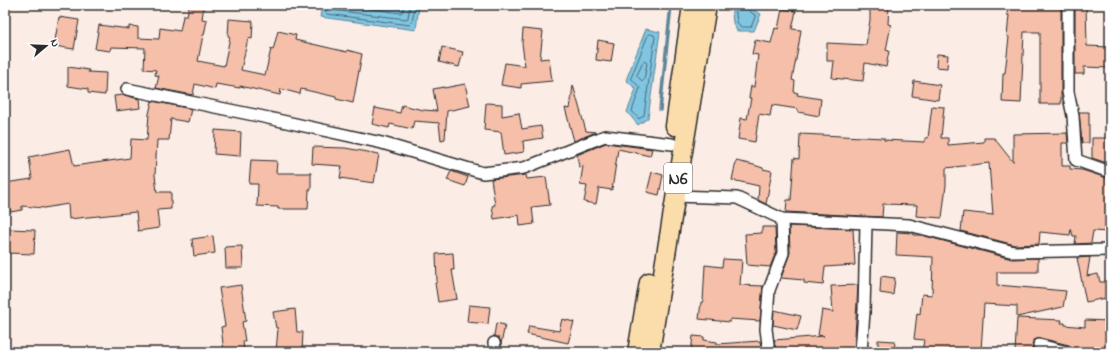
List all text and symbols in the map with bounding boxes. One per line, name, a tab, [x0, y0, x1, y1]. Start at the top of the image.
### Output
north arrow	[26, 26, 66, 66]
text: N	[46, 37, 63, 49]
road number: N6	[664, 163, 692, 193]

